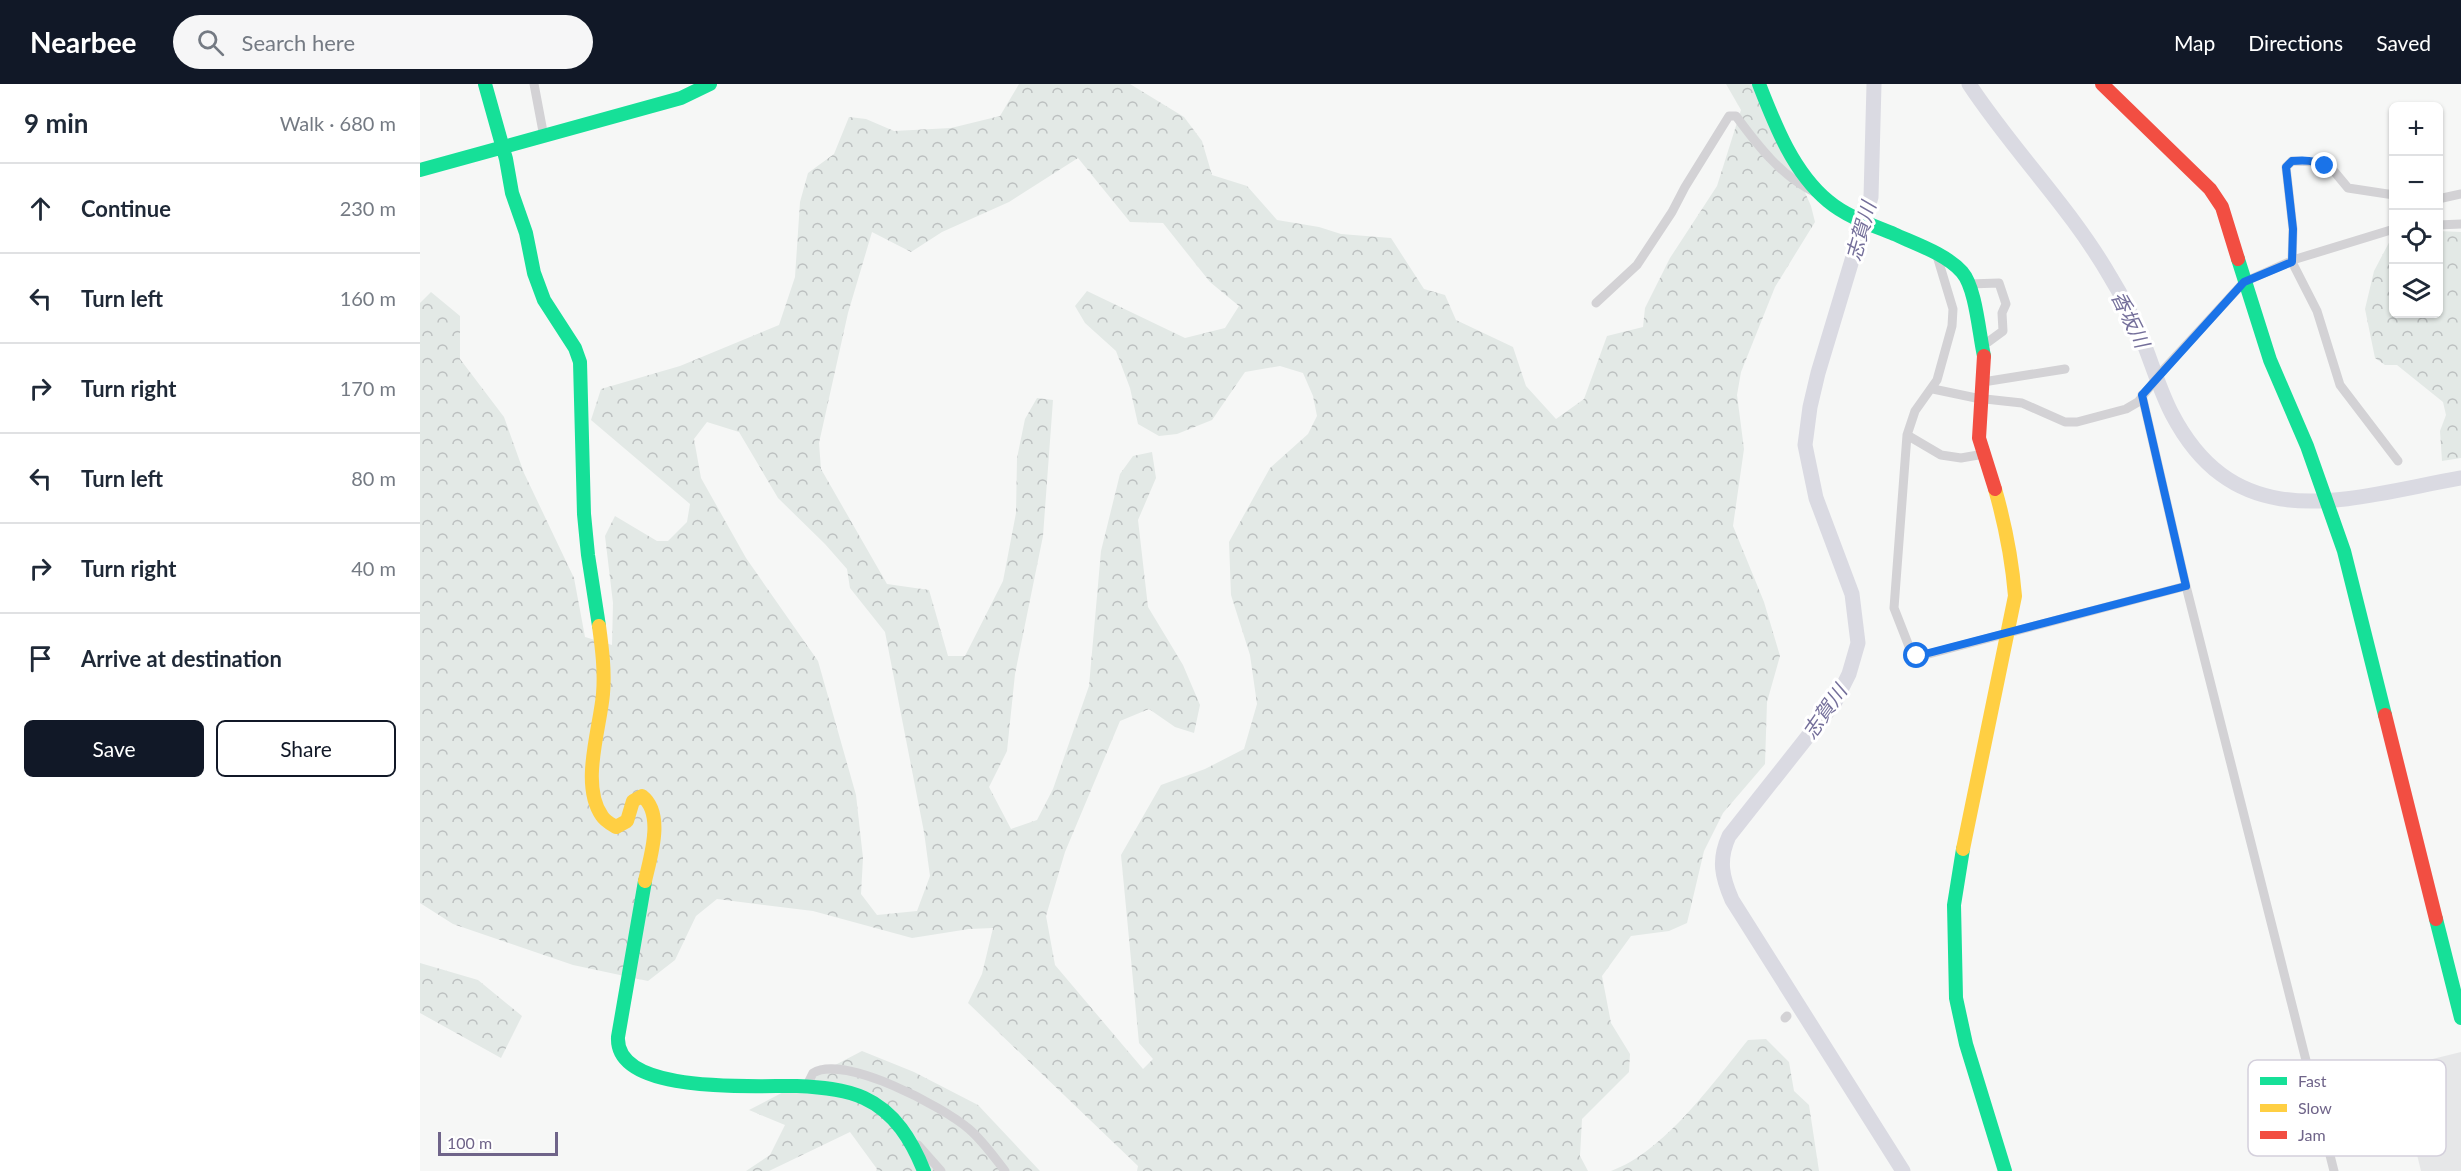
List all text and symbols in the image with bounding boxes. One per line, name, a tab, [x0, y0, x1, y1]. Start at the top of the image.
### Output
search box	[173, 15, 593, 69]
text: Nearbee	[30, 25, 137, 59]
icon: search	[194, 26, 227, 59]
text: Search here	[242, 29, 355, 56]
text: Map	[2174, 30, 2215, 55]
text: Directions	[2248, 30, 2343, 55]
text: Saved	[2376, 30, 2431, 55]
map controls	[2389, 102, 2443, 318]
button: +	[2389, 102, 2443, 156]
text: 9 min	[24, 107, 88, 139]
text: Walk · 680 m	[280, 111, 396, 135]
route end	[2311, 152, 2337, 178]
button: −	[2389, 156, 2443, 210]
icon: ahead	[24, 192, 57, 225]
text: Continue	[81, 195, 171, 222]
text: 230 m	[340, 196, 396, 220]
water label: 志賀川	[1840, 197, 1880, 263]
button: locate	[2389, 210, 2443, 264]
button: layers	[2389, 264, 2443, 318]
icon: left	[24, 282, 57, 315]
text: Turn left	[81, 285, 163, 312]
text: 160 m	[340, 286, 396, 310]
water label: 香坂川	[2107, 287, 2156, 353]
icon: right	[24, 372, 57, 405]
text: Turn right	[81, 375, 176, 402]
text: 170 m	[340, 376, 396, 400]
icon: left	[24, 462, 57, 495]
text: Turn left	[81, 465, 163, 492]
text: 80 m	[351, 466, 396, 490]
icon: right	[24, 552, 57, 585]
text: Turn right	[81, 555, 176, 582]
text: 40 m	[351, 556, 396, 580]
icon: arrive	[24, 642, 57, 675]
route start	[1903, 642, 1929, 668]
text: Arrive at destination	[81, 645, 282, 672]
water label: 志賀川	[1797, 678, 1852, 742]
button: Save	[24, 720, 204, 777]
button: Share	[216, 720, 396, 777]
legend	[2248, 1060, 2446, 1156]
text: Fast	[2298, 1071, 2327, 1090]
text: Slow	[2298, 1098, 2332, 1117]
text: Jam	[2298, 1125, 2326, 1144]
scale bar	[438, 1129, 558, 1156]
text: 100 m	[447, 1133, 492, 1152]

